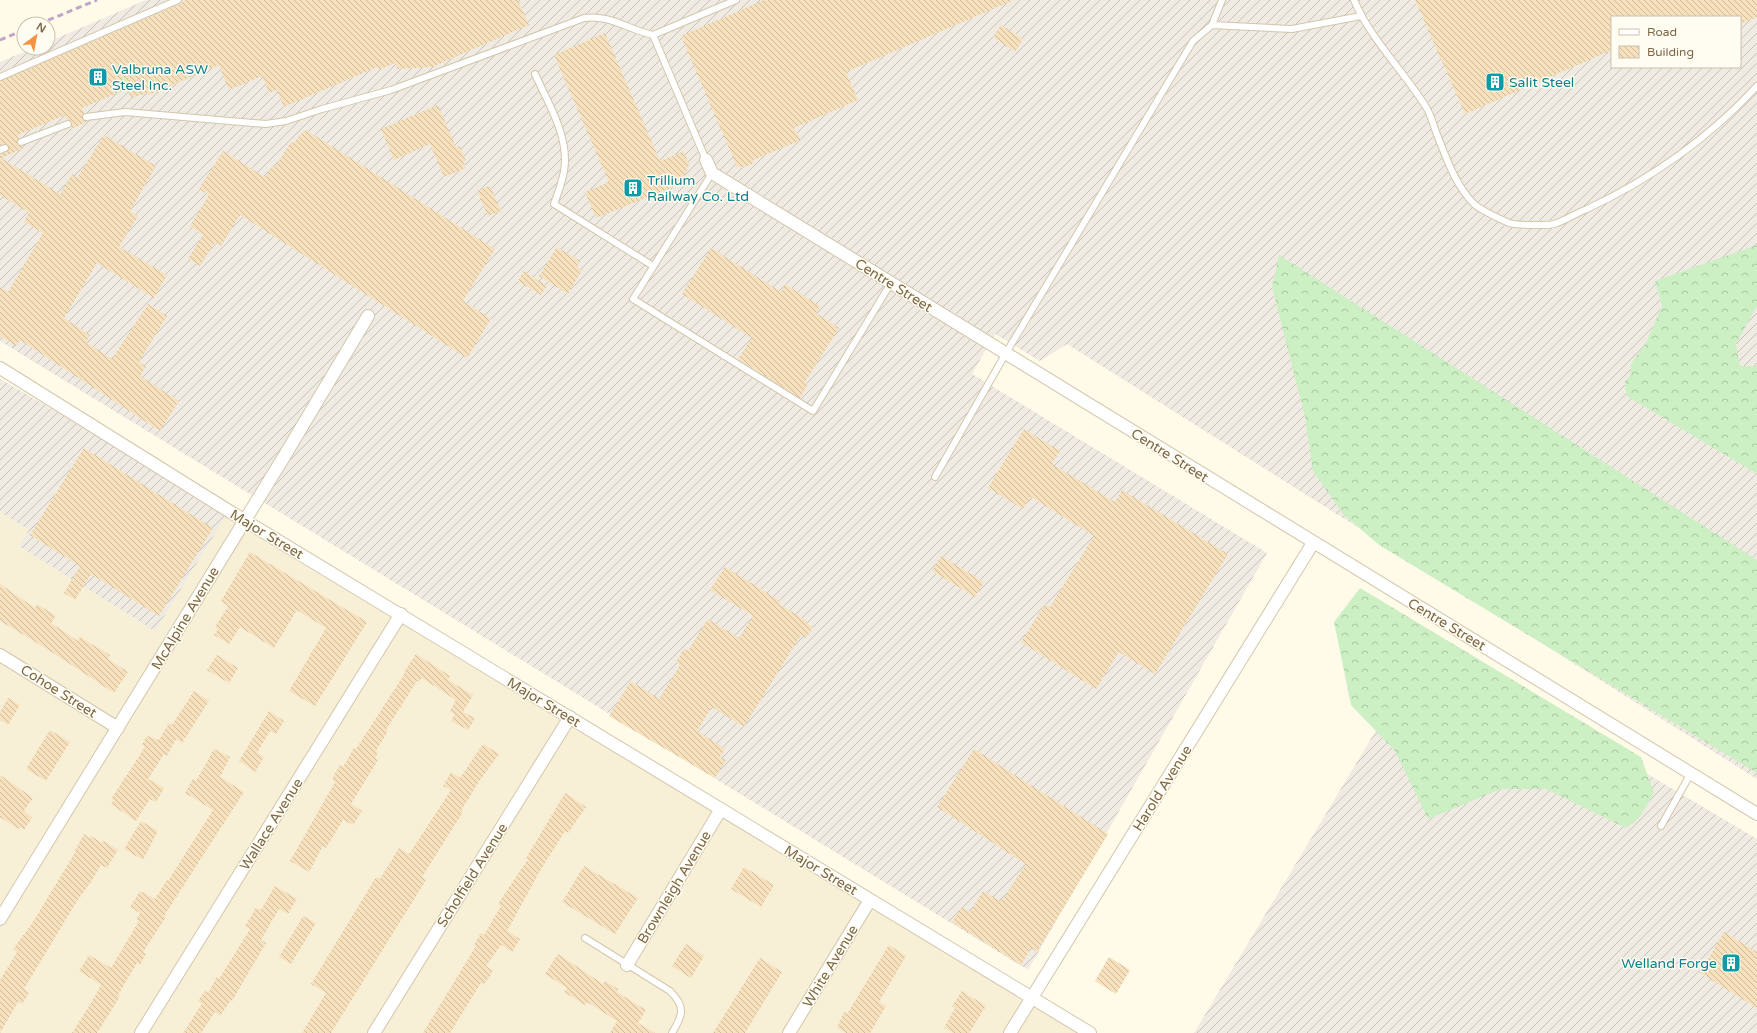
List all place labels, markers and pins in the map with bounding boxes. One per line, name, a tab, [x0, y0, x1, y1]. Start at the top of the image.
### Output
place label: Valbruna ASW Steel Inc.	[112, 61, 208, 94]
building icon: Valbruna ASW Steel Inc.	[87, 66, 109, 88]
building icon: Salit Steel	[1484, 71, 1506, 93]
place label: Salit Steel	[1509, 74, 1574, 91]
place label: Trillium Railway Co. Ltd	[647, 172, 749, 205]
building icon: Trillium Railway Co. Ltd	[622, 177, 644, 199]
building icon: Welland Forge	[1720, 952, 1742, 974]
place label: Welland Forge	[1621, 955, 1717, 972]

